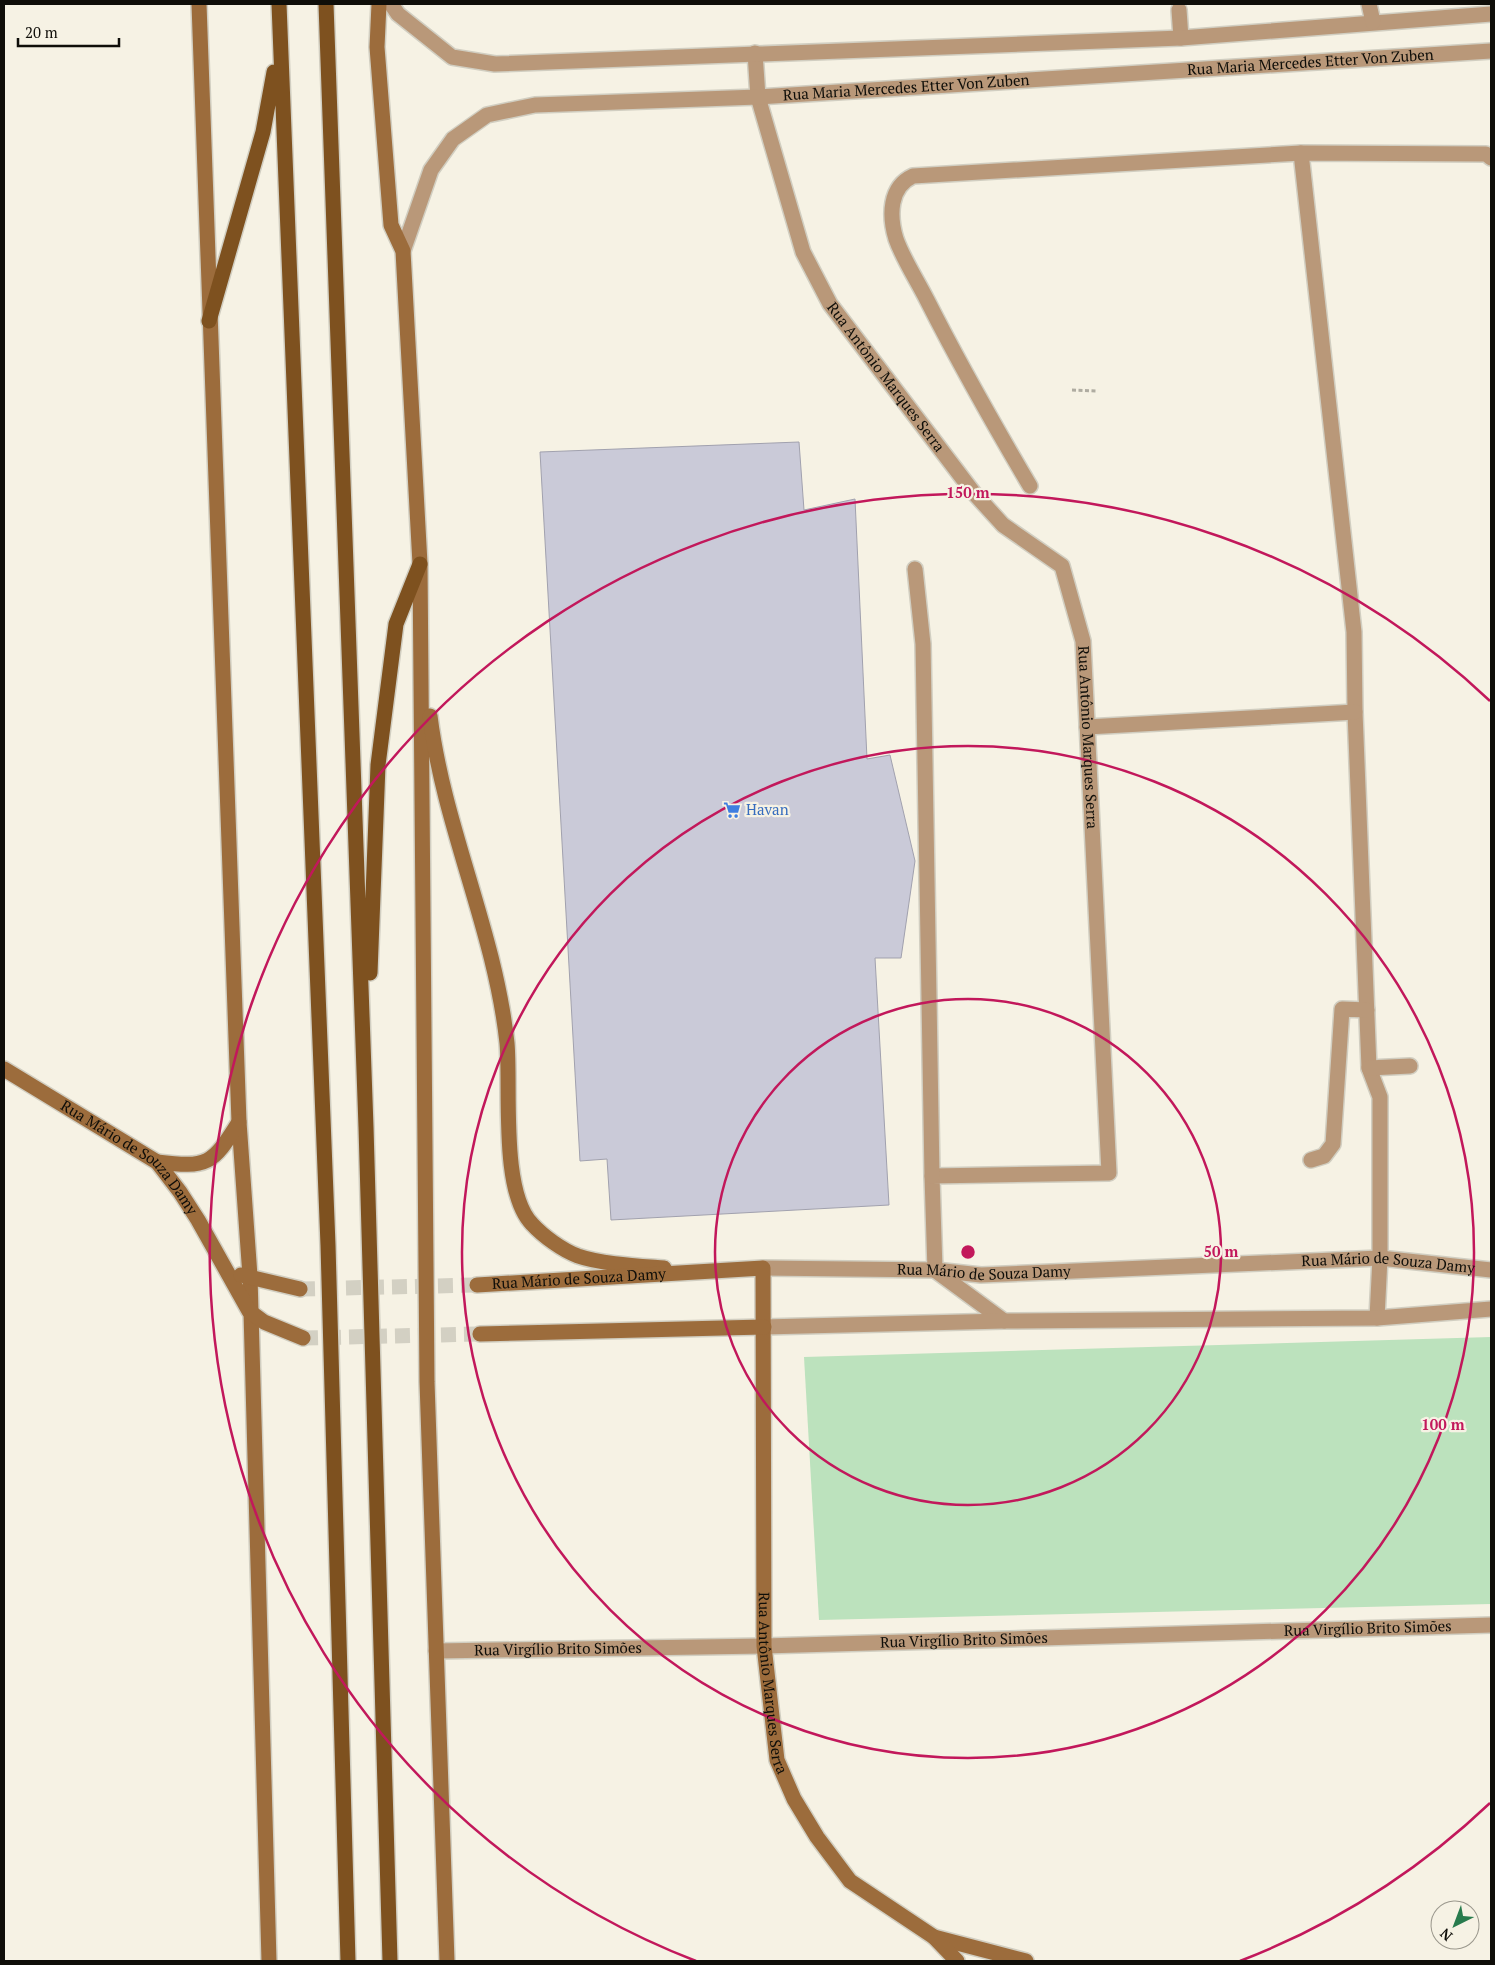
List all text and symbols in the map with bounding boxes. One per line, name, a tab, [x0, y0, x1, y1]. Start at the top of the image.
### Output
scale bar	[18, 15, 119, 47]
text: 20 m	[25, 22, 58, 42]
street label: Rua Maria Mercedes Etter Von Zuben	[1187, 44, 1434, 79]
street label: Rua Maria Mercedes Etter Von Zuben	[782, 69, 1030, 104]
street label: Rua Antônio Marques Serra	[823, 298, 950, 456]
text: 150 m	[946, 482, 990, 502]
street label: Rua Antônio Marques Serra	[1074, 645, 1103, 830]
place label: Havan	[746, 799, 789, 819]
supermarket icon: Havan	[722, 800, 742, 820]
street label: Rua Mário de Souza Damy	[57, 1095, 203, 1218]
text: 50 m	[1204, 1241, 1239, 1261]
centre of rings	[959, 1243, 977, 1261]
street label: Rua Mário de Souza Damy	[1301, 1247, 1476, 1277]
street label: Rua Mário de Souza Damy	[897, 1259, 1071, 1284]
street label: Rua Mário de Souza Damy	[491, 1263, 667, 1293]
text: 100 m	[1421, 1414, 1465, 1434]
street label: Rua Antônio Marques Serra	[755, 1592, 793, 1777]
street label: Rua Virgílio Brito Simões	[1284, 1615, 1452, 1640]
street label: Rua Virgílio Brito Simões	[880, 1627, 1048, 1652]
street label: Rua Virgílio Brito Simões	[474, 1637, 642, 1659]
north arrow	[1430, 1900, 1480, 1950]
text: N	[1435, 1924, 1456, 1946]

